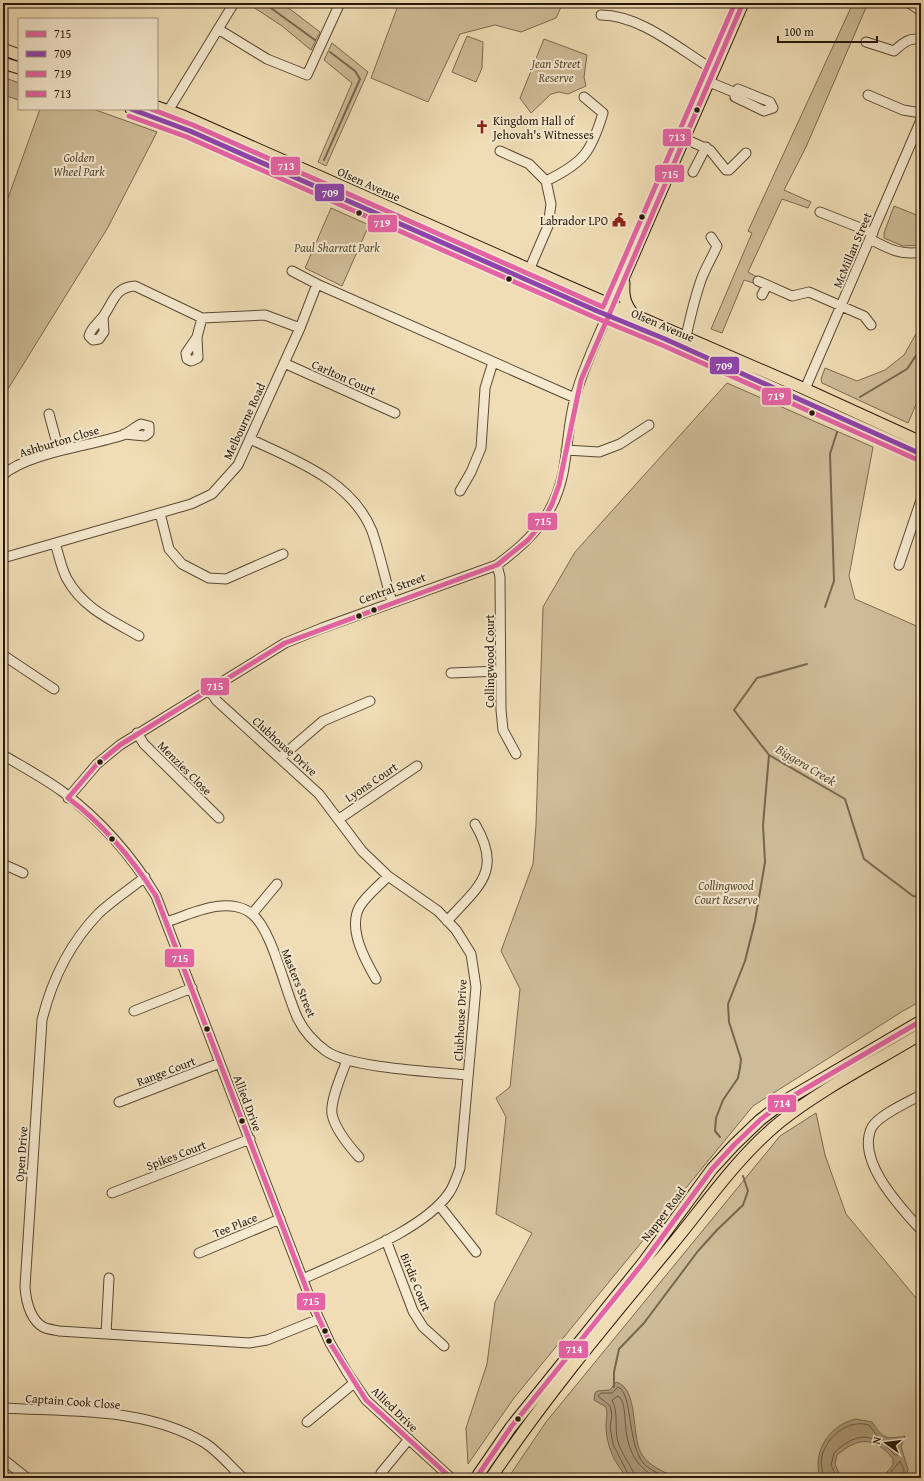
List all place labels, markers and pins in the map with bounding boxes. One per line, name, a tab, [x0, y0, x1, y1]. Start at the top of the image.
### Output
unlabelled marker	[692, 105, 702, 115]
place label: Kingdom Hall of Jehovah's Witnesses	[491, 112, 594, 143]
church icon: Kingdom Hall of Jehovah's Witnesses	[474, 119, 490, 135]
unlabelled marker	[354, 208, 364, 218]
place label: Labrador LPO	[540, 212, 608, 229]
public building icon: Labrador LPO	[611, 212, 627, 228]
unlabelled marker	[637, 212, 647, 222]
unlabelled marker	[504, 274, 514, 284]
unlabelled marker	[807, 408, 817, 418]
unlabelled marker	[369, 605, 379, 615]
unlabelled marker	[354, 611, 364, 621]
unlabelled marker	[95, 757, 105, 767]
unlabelled marker	[107, 834, 117, 844]
unlabelled marker	[202, 1024, 212, 1034]
unlabelled marker	[237, 1116, 247, 1126]
unlabelled marker	[320, 1326, 330, 1336]
unlabelled marker	[324, 1336, 334, 1346]
unlabelled marker	[513, 1414, 523, 1424]

